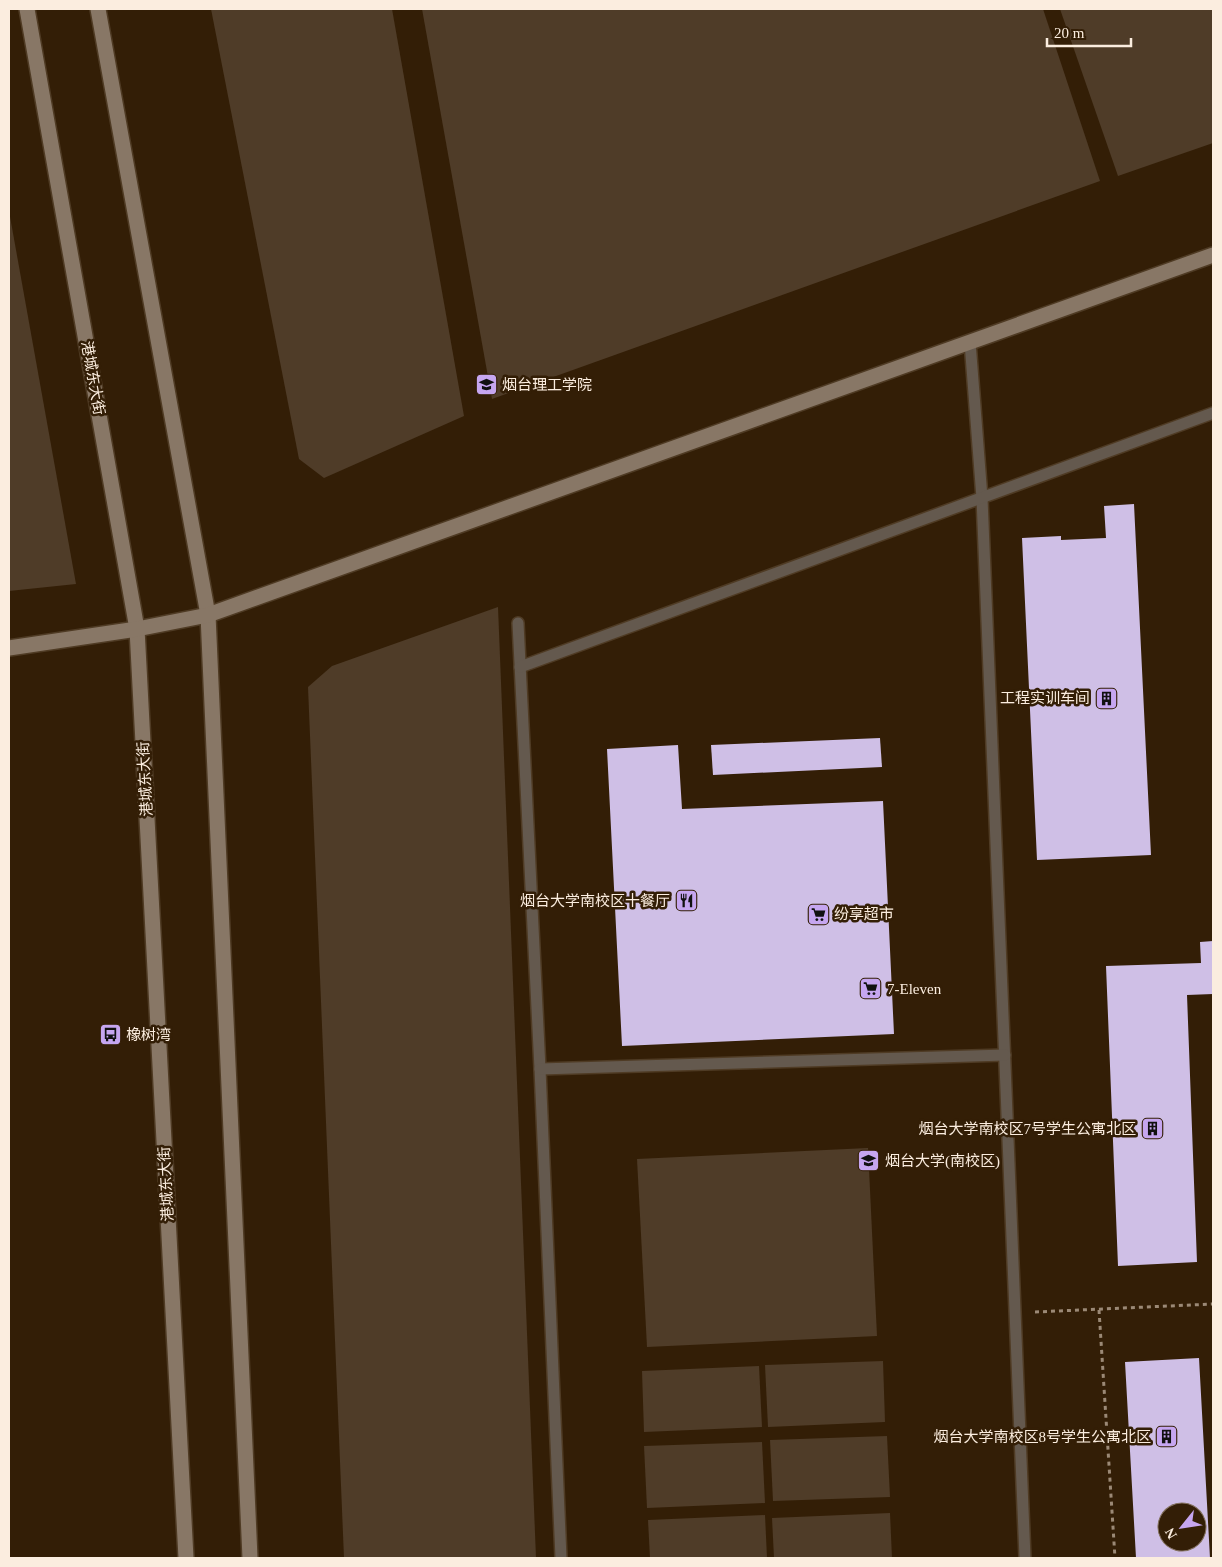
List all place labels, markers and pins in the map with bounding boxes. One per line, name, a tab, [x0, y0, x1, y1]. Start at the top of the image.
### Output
school or university icon: 烟台理工学院	[474, 373, 498, 397]
place label: 烟台理工学院	[502, 377, 592, 393]
building icon: 工程实训车间	[1094, 686, 1118, 710]
place label: 工程实训车间	[1000, 690, 1090, 706]
restaurant icon: 烟台大学南校区十餐厅	[674, 889, 698, 913]
place label: 烟台大学南校区十餐厅	[520, 892, 670, 909]
supermarket icon: 纷享超市	[806, 902, 830, 926]
place label: 纷享超市	[834, 906, 894, 922]
supermarket icon: 7-Eleven	[859, 977, 883, 1001]
place label: 7-Eleven	[887, 981, 942, 997]
bus stop icon: 橡树湾	[98, 1023, 122, 1047]
place label: 橡树湾	[126, 1026, 171, 1043]
building icon: 烟台大学南校区7号学生公寓北区	[1140, 1117, 1164, 1141]
place label: 烟台大学南校区7号学生公寓北区	[918, 1120, 1136, 1137]
school or university icon: 烟台大学(南校区)	[857, 1149, 881, 1173]
place label: 烟台大学(南校区)	[885, 1152, 1000, 1170]
building icon: 烟台大学南校区8号学生公寓北区	[1155, 1425, 1179, 1449]
place label: 烟台大学南校区8号学生公寓北区	[933, 1428, 1151, 1445]

